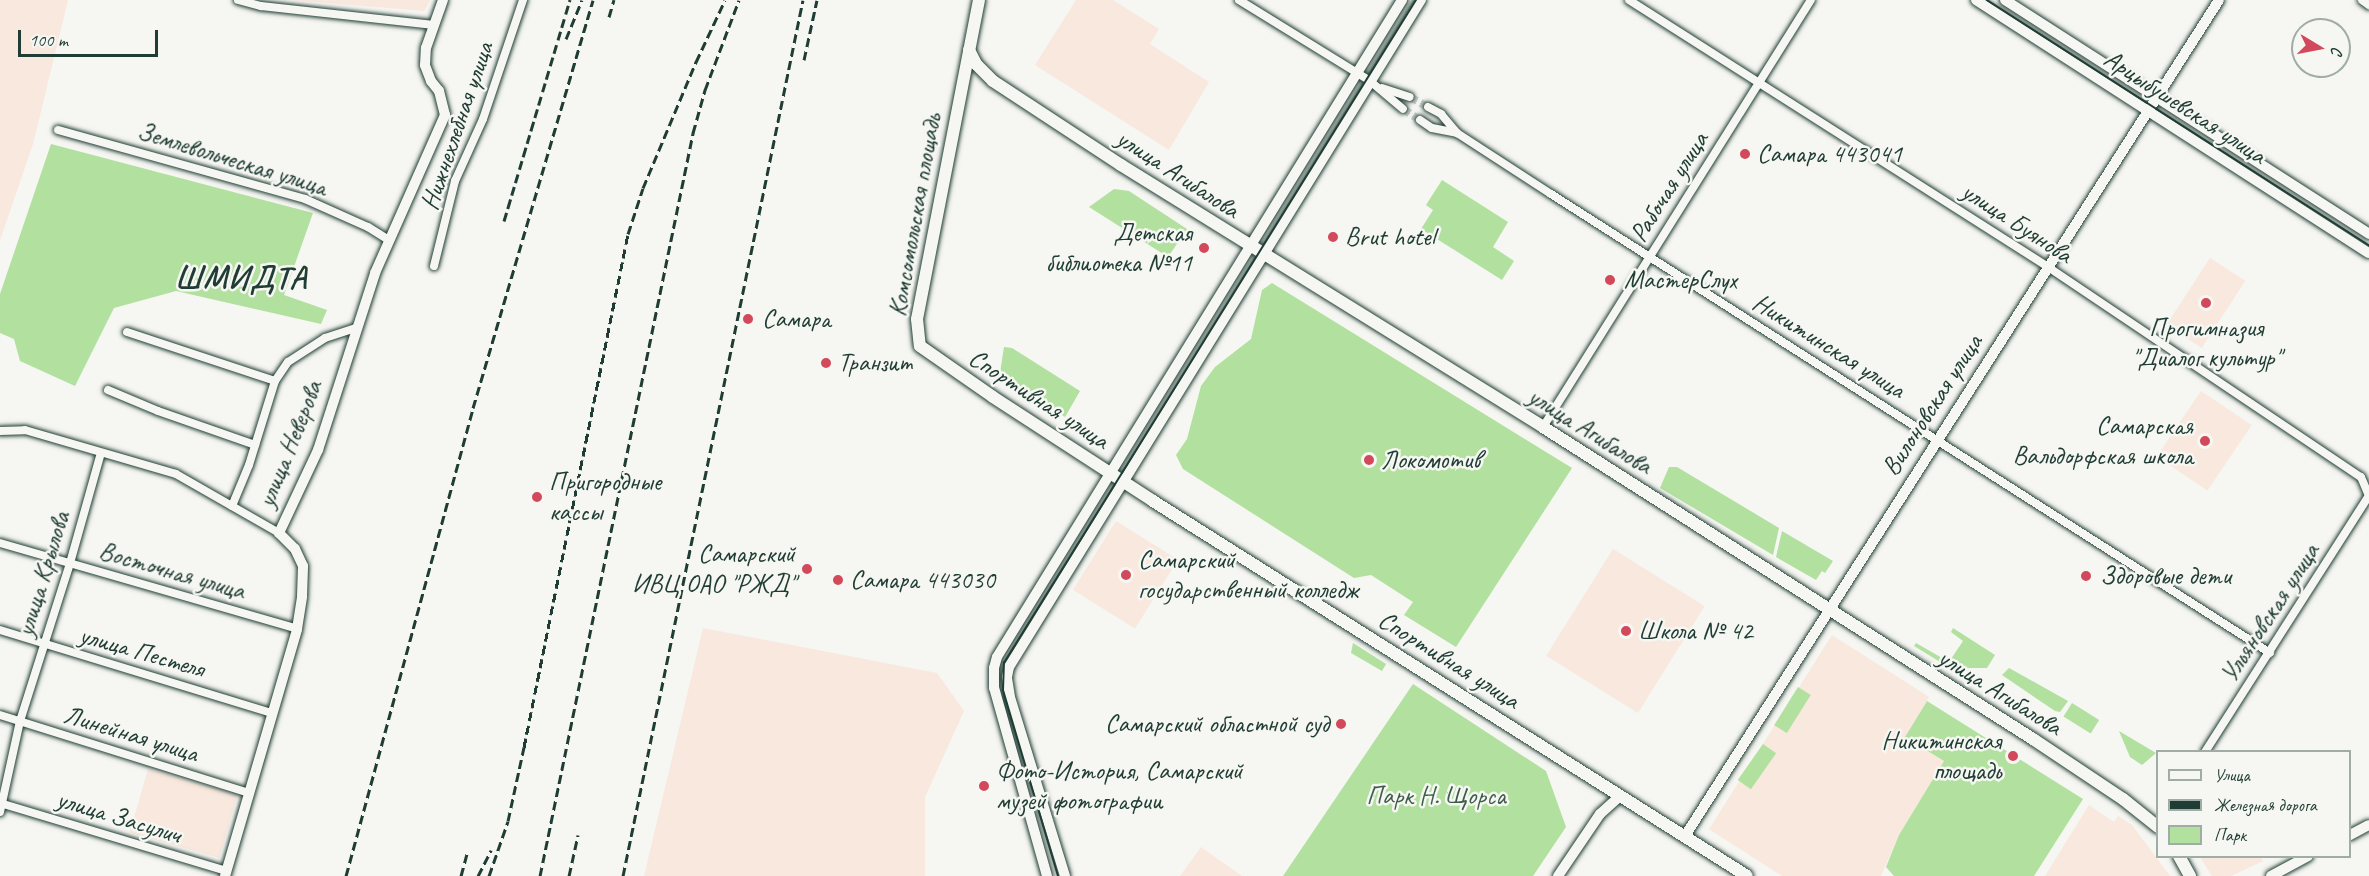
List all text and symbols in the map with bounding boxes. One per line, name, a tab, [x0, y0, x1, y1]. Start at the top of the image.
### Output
scale bar	[21, 18, 160, 56]
north arrow	[2291, 18, 2351, 78]
text: 100 m	[29, 29, 68, 51]
street label: Нижнехлебная улица	[413, 37, 501, 215]
street label: Арцыбушевская улица	[2098, 43, 2272, 171]
text: С	[2326, 45, 2347, 56]
street label: Комсомольская площадь	[882, 112, 948, 318]
street label: Землевольческая улица	[134, 115, 330, 203]
street label: улица Агибалова	[1111, 123, 1245, 225]
street label: Рабочая улица	[1623, 126, 1715, 248]
place label: Самара 443041	[1757, 138, 1902, 170]
marker: Самара 443041	[1738, 147, 1752, 161]
street label: улица Буянова	[1956, 176, 2078, 270]
place label: Детская библиотека №11	[1046, 217, 1192, 278]
place label: Brut hotel	[1345, 221, 1435, 253]
marker: Brut hotel	[1326, 230, 1340, 244]
marker: Детская библиотека №11	[1197, 241, 1211, 255]
district label: ШМИДТА	[171, 259, 311, 297]
place label: МастерСлух	[1624, 264, 1737, 296]
marker: МастерСлух	[1601, 271, 1619, 289]
street label: Никитинская улица	[1746, 286, 1912, 406]
marker: Прогимназия "Диалог культур"	[2199, 296, 2213, 310]
place label: Самара	[762, 303, 830, 335]
marker: Самара	[739, 310, 757, 328]
place label: Прогимназия "Диалог культур"	[2132, 312, 2280, 374]
street label: Вилоновская улица	[1874, 328, 1990, 482]
street label: Спортивная улица	[962, 342, 1116, 456]
place label: Транзит	[838, 347, 912, 379]
marker: Транзит	[819, 356, 833, 370]
street label: улица Неверова	[250, 376, 330, 512]
street label: улица Агибалова	[1522, 381, 1658, 481]
place label: Самарская Вальдорфская школа	[2012, 410, 2193, 472]
marker: Самарская Вальдорфская школа	[2198, 434, 2212, 448]
place label: Локомотив	[1381, 444, 1480, 476]
marker: Локомотив	[1362, 453, 1376, 467]
place label: Пригородные кассы	[549, 466, 661, 528]
marker: Пригородные кассы	[530, 490, 544, 504]
street label: улица Крылова	[9, 508, 77, 640]
street label: Восточная улица	[94, 535, 250, 607]
street label: Ульяновская улица	[2213, 537, 2327, 689]
place label: Самарский ИВЦ ОАО "РЖД"	[632, 538, 795, 600]
place label: Самарский государственный колледж	[1138, 544, 1358, 606]
place label: Здоровые дети	[2100, 560, 2233, 592]
marker: Самарский ИВЦ ОАО "РЖД"	[800, 562, 814, 576]
place label: Самара 443030	[850, 564, 995, 596]
marker: Здоровые дети	[2077, 567, 2095, 585]
marker: Самарский государственный колледж	[1119, 568, 1133, 582]
marker: Самара 443030	[831, 573, 845, 587]
street label: Спортивная улица	[1372, 604, 1526, 716]
place label: Школа № 42	[1638, 615, 1753, 647]
street label: улица Пестеля	[75, 619, 209, 685]
marker: Школа № 42	[1619, 624, 1633, 638]
street label: улица Агибалова	[1932, 642, 2068, 742]
street label: Линейная улица	[59, 698, 203, 770]
place label: Самарский областной суд	[1105, 708, 1329, 740]
marker: Самарский областной суд	[1334, 717, 1348, 731]
place label: Никитинская площадь	[1882, 725, 2001, 786]
marker: Никитинская площадь	[2006, 749, 2020, 763]
legend	[2156, 750, 2351, 858]
place label: Фото-История, Самарский музей фотографии	[996, 755, 1243, 816]
text: Улица	[2214, 764, 2250, 786]
marker: Фото-История, Самарский музей фотографии	[977, 779, 991, 793]
park label: Парк Н. Щорса	[1366, 780, 1506, 812]
street label: улица Засулич	[55, 784, 183, 850]
text: Железная дорога	[2214, 794, 2317, 816]
text: Парк	[2214, 824, 2246, 846]

